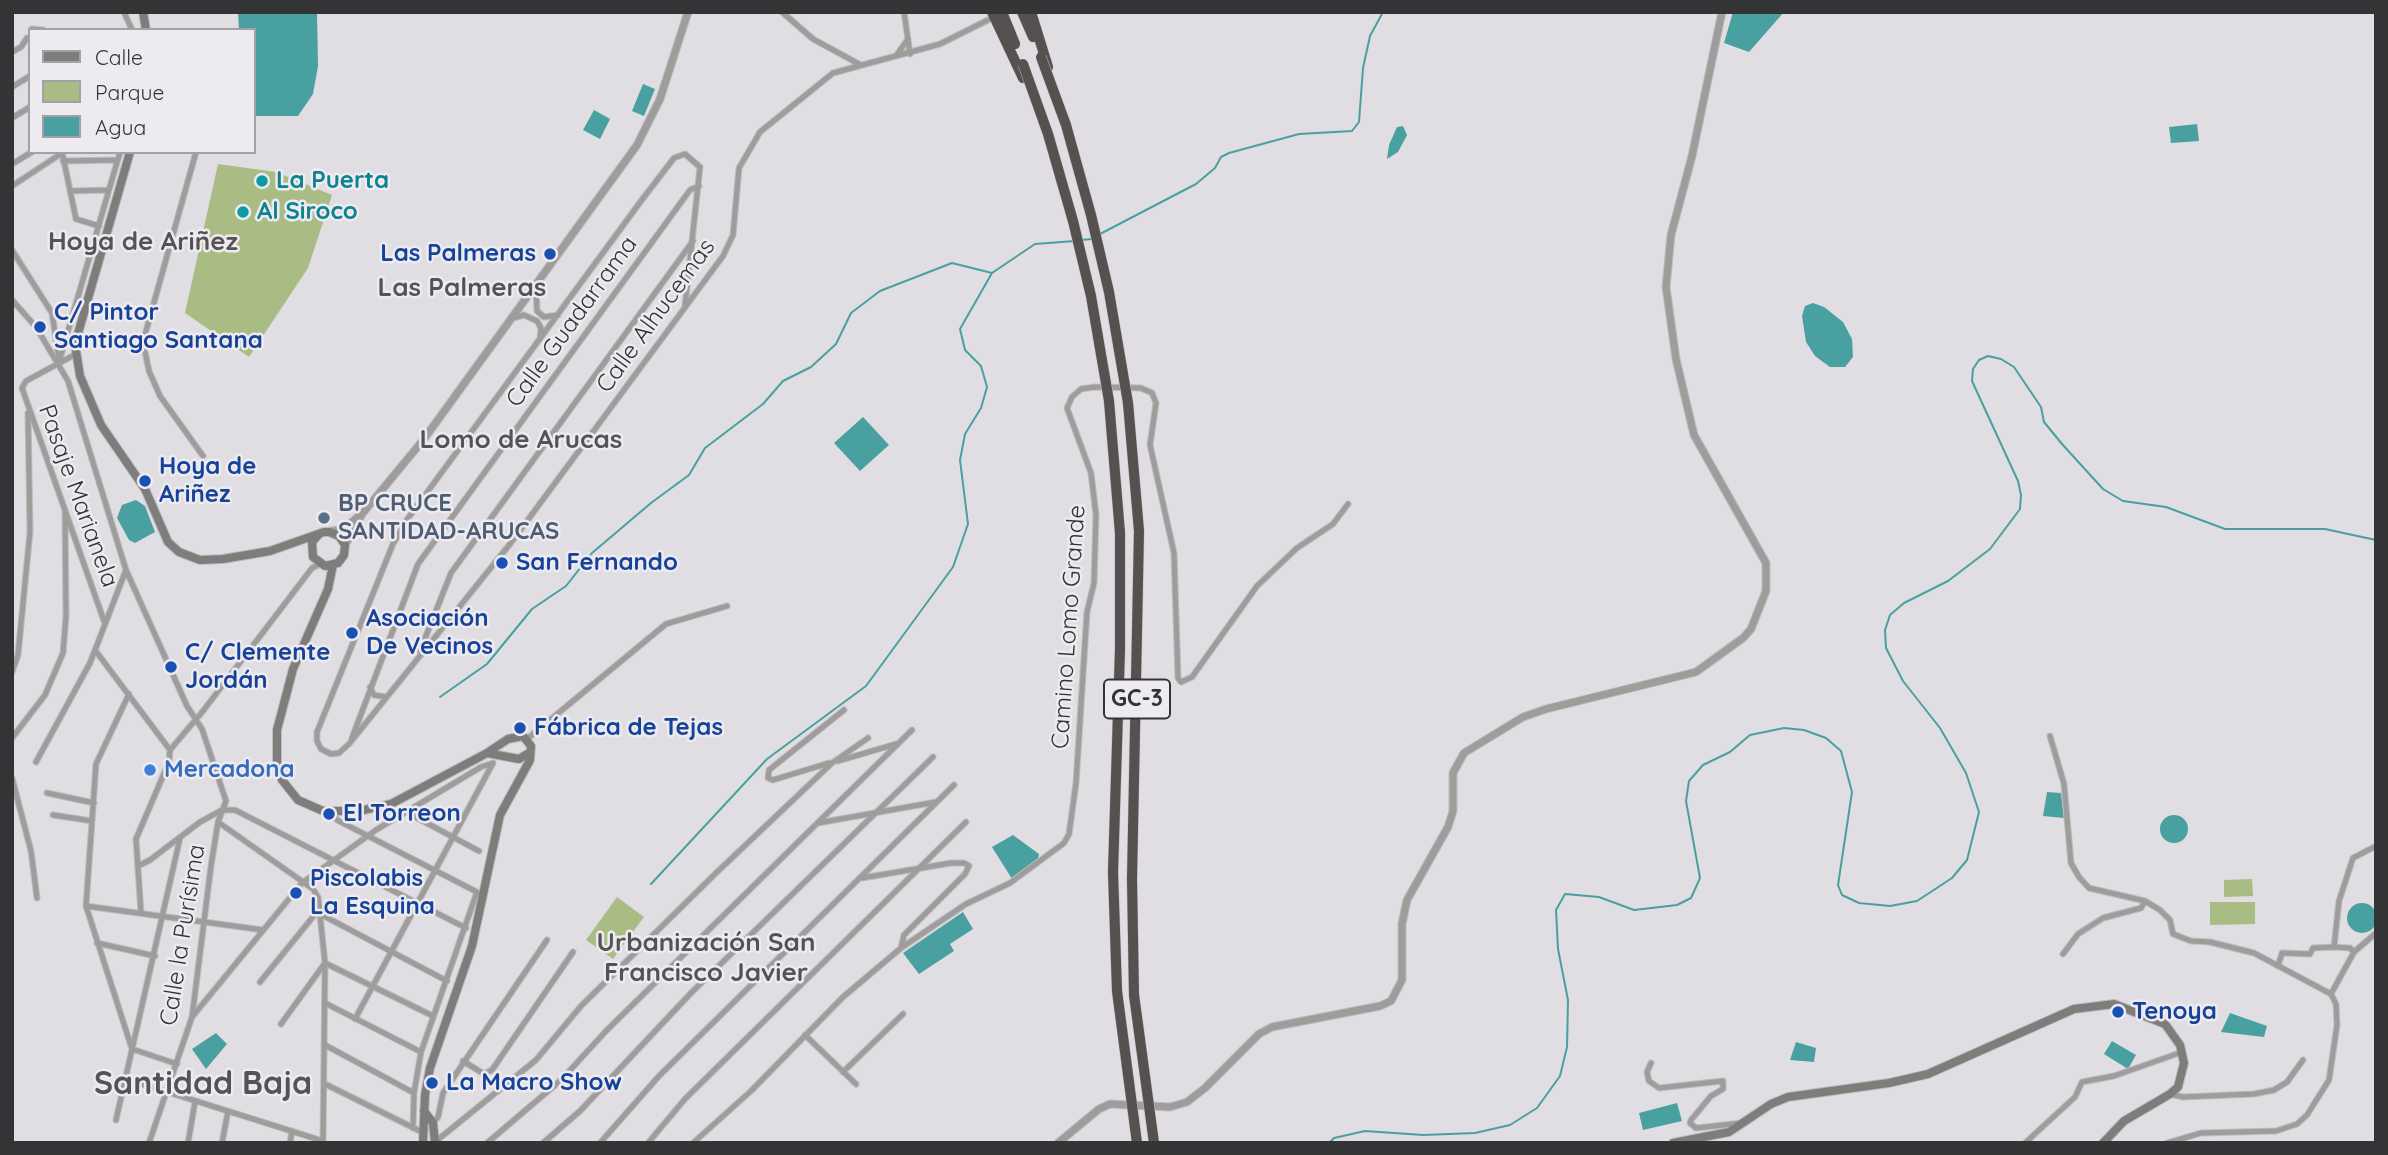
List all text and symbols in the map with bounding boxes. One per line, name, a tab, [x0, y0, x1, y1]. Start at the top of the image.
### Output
legend	[28, 28, 256, 154]
text: Calle	[95, 44, 143, 70]
text: Parque	[95, 79, 164, 105]
text: Agua	[95, 114, 146, 140]
place label: La Puerta	[276, 167, 389, 195]
marker: La Puerta	[254, 173, 270, 189]
place label: Al Siroco	[257, 198, 358, 226]
marker: Al Siroco	[235, 204, 251, 220]
district label: Hoya de Ariñez	[48, 226, 238, 258]
street label: Calle Guadarrama	[500, 231, 644, 413]
street label: Calle Alhucemas	[591, 233, 721, 399]
place label: Las Palmeras	[380, 240, 536, 268]
marker: Las Palmeras	[542, 246, 558, 262]
district label: Las Palmeras	[378, 272, 546, 304]
place label: C/ Pintor Santiago Santana	[54, 299, 263, 355]
marker: C/ Pintor Santiago Santana	[32, 319, 48, 335]
street label: Pasaje Marianela	[32, 401, 124, 591]
district label: Lomo de Arucas	[420, 424, 622, 456]
place label: Hoya de Ariñez	[159, 453, 256, 509]
marker: Hoya de Ariñez	[137, 473, 153, 489]
place label: BP CRUCE SANTIDAD-ARUCAS	[338, 490, 559, 546]
street label: Camino Lomo Grande	[1046, 504, 1092, 750]
marker: BP CRUCE SANTIDAD-ARUCAS	[316, 510, 332, 526]
place label: San Fernando	[516, 549, 678, 577]
marker: San Fernando	[494, 555, 510, 571]
place label: Asociación De Vecinos	[366, 605, 493, 661]
marker: Asociación De Vecinos	[344, 625, 360, 641]
place label: C/ Clemente Jordán	[185, 639, 330, 695]
marker: C/ Clemente Jordán	[163, 659, 179, 675]
road number: GC-3	[1104, 680, 1170, 719]
place label: Fábrica de Tejas	[534, 714, 723, 742]
marker: Fábrica de Tejas	[512, 720, 528, 736]
place label: Mercadona	[164, 756, 295, 784]
marker: Mercadona	[142, 762, 158, 778]
place label: El Torreon	[343, 800, 461, 828]
marker: El Torreon	[321, 806, 337, 822]
street label: Calle la Purísima	[154, 842, 212, 1028]
place label: Piscolabis La Esquina	[310, 865, 435, 921]
marker: Piscolabis La Esquina	[288, 885, 304, 901]
district label: Urbanización San Francisco Javier	[597, 927, 815, 988]
place label: Tenoya	[2132, 998, 2217, 1026]
marker: Tenoya	[2110, 1004, 2126, 1020]
district label: Santidad Baja	[94, 1065, 312, 1103]
place label: La Macro Show	[446, 1069, 622, 1097]
marker: La Macro Show	[424, 1075, 440, 1091]

